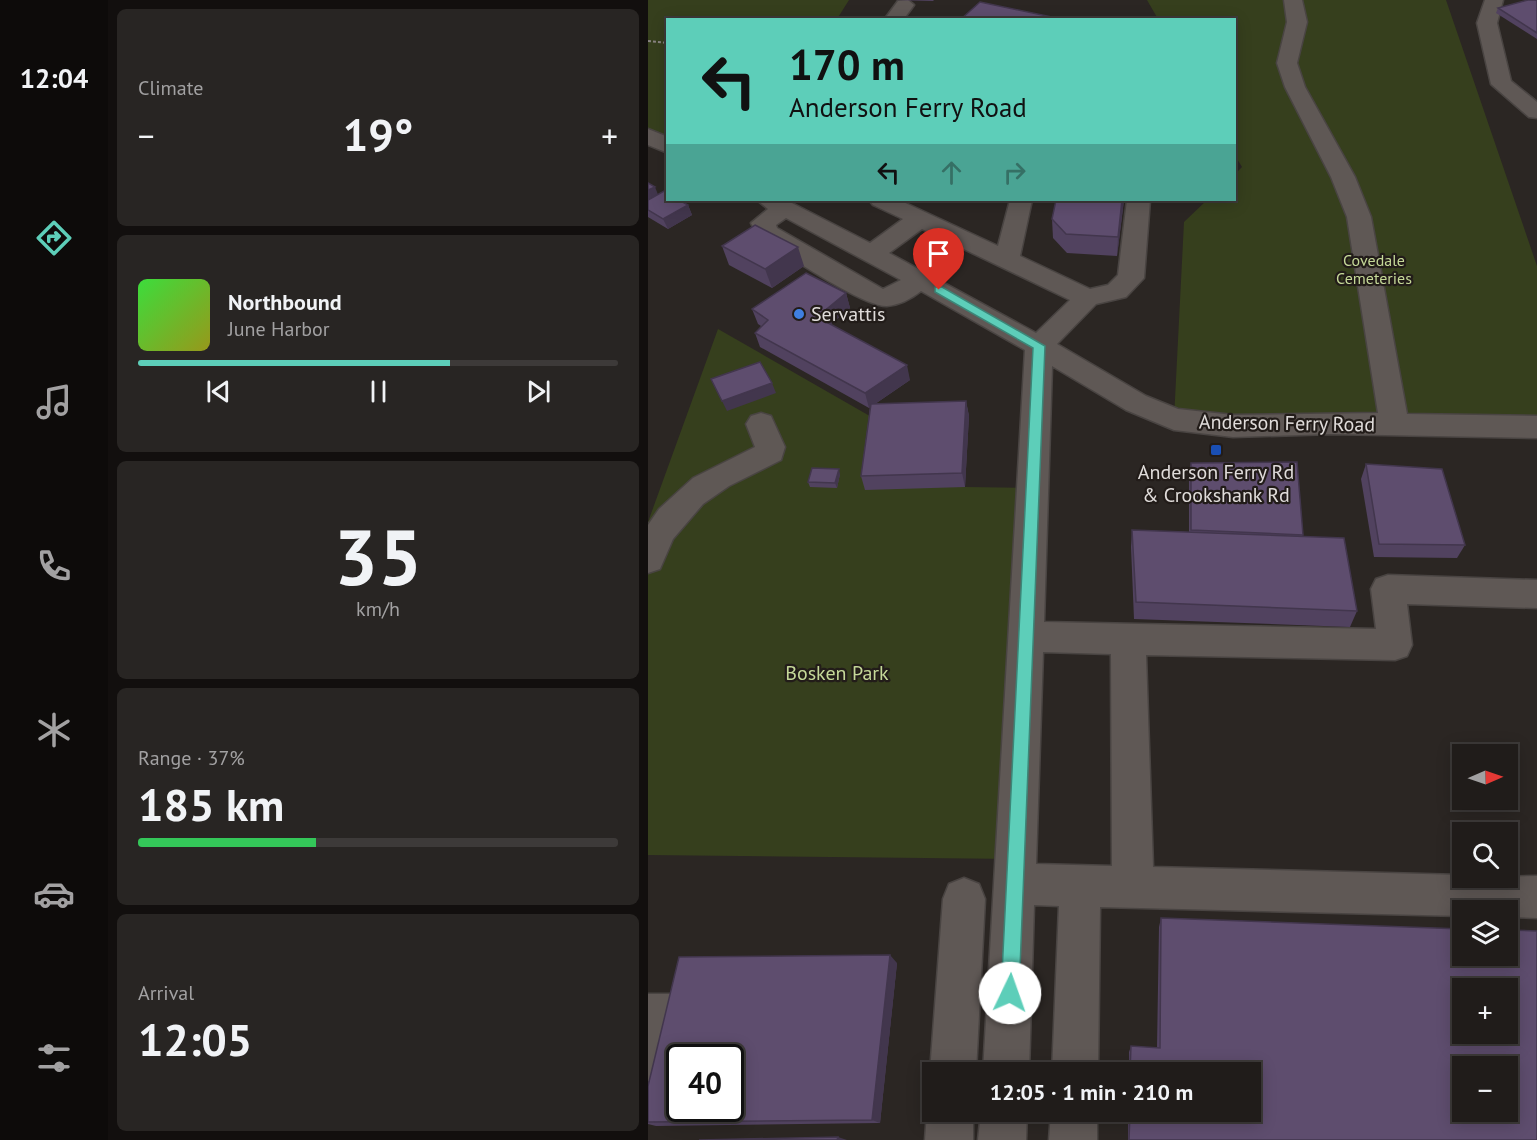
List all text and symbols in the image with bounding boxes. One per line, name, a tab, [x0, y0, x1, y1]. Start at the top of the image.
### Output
text: 170 m	[789, 37, 905, 92]
icon: left	[690, 42, 768, 120]
text: 12:04	[20, 61, 88, 95]
text: Climate	[138, 75, 204, 101]
text: Anderson Ferry Road	[789, 90, 1027, 124]
text: 19°	[343, 105, 413, 163]
text: −	[138, 114, 155, 157]
text: +	[601, 114, 618, 157]
icon: left	[872, 156, 905, 189]
icon: ahead	[935, 156, 968, 189]
icon: right	[998, 156, 1031, 189]
icon: directions	[33, 217, 75, 259]
pin	[913, 228, 964, 290]
icon: arrive	[922, 237, 955, 270]
park label: Covedale Cemeteries	[1336, 250, 1412, 288]
text: Northbound	[228, 288, 342, 316]
place label: Servattis	[811, 301, 885, 327]
marker: Servattis	[792, 307, 806, 321]
text: June Harbor	[228, 316, 330, 342]
icon: previous	[202, 375, 235, 408]
icon: pause	[362, 375, 395, 408]
icon: next	[522, 375, 555, 408]
icon: music	[33, 381, 75, 423]
street label: Anderson Ferry Road	[1199, 408, 1375, 438]
marker: Anderson Ferry Rd & Crookshank Rd	[1209, 443, 1223, 457]
place label: Anderson Ferry Rd & Crookshank Rd	[1138, 459, 1294, 508]
text: 35	[334, 506, 422, 607]
icon: phone	[33, 545, 75, 587]
text: km/h	[356, 596, 400, 622]
park label: Bosken Park	[785, 660, 889, 686]
icon: climate	[33, 709, 75, 751]
north arrow	[1452, 744, 1518, 810]
map controls	[1452, 744, 1518, 1122]
text: Range · 37%	[138, 745, 245, 771]
text: 185 km	[138, 775, 284, 833]
button: search	[1452, 822, 1518, 888]
icon: car	[33, 873, 75, 915]
button: layers	[1452, 900, 1518, 966]
position arrow	[978, 961, 1042, 1025]
button: +	[1452, 978, 1518, 1044]
text: Arrival	[138, 980, 194, 1006]
text: 12:05	[138, 1010, 252, 1068]
icon: filters	[33, 1037, 75, 1079]
speed limit sign: 40	[666, 1044, 744, 1122]
button: −	[1452, 1056, 1518, 1122]
text: 12:05 · 1 min · 210 m	[990, 1078, 1193, 1106]

